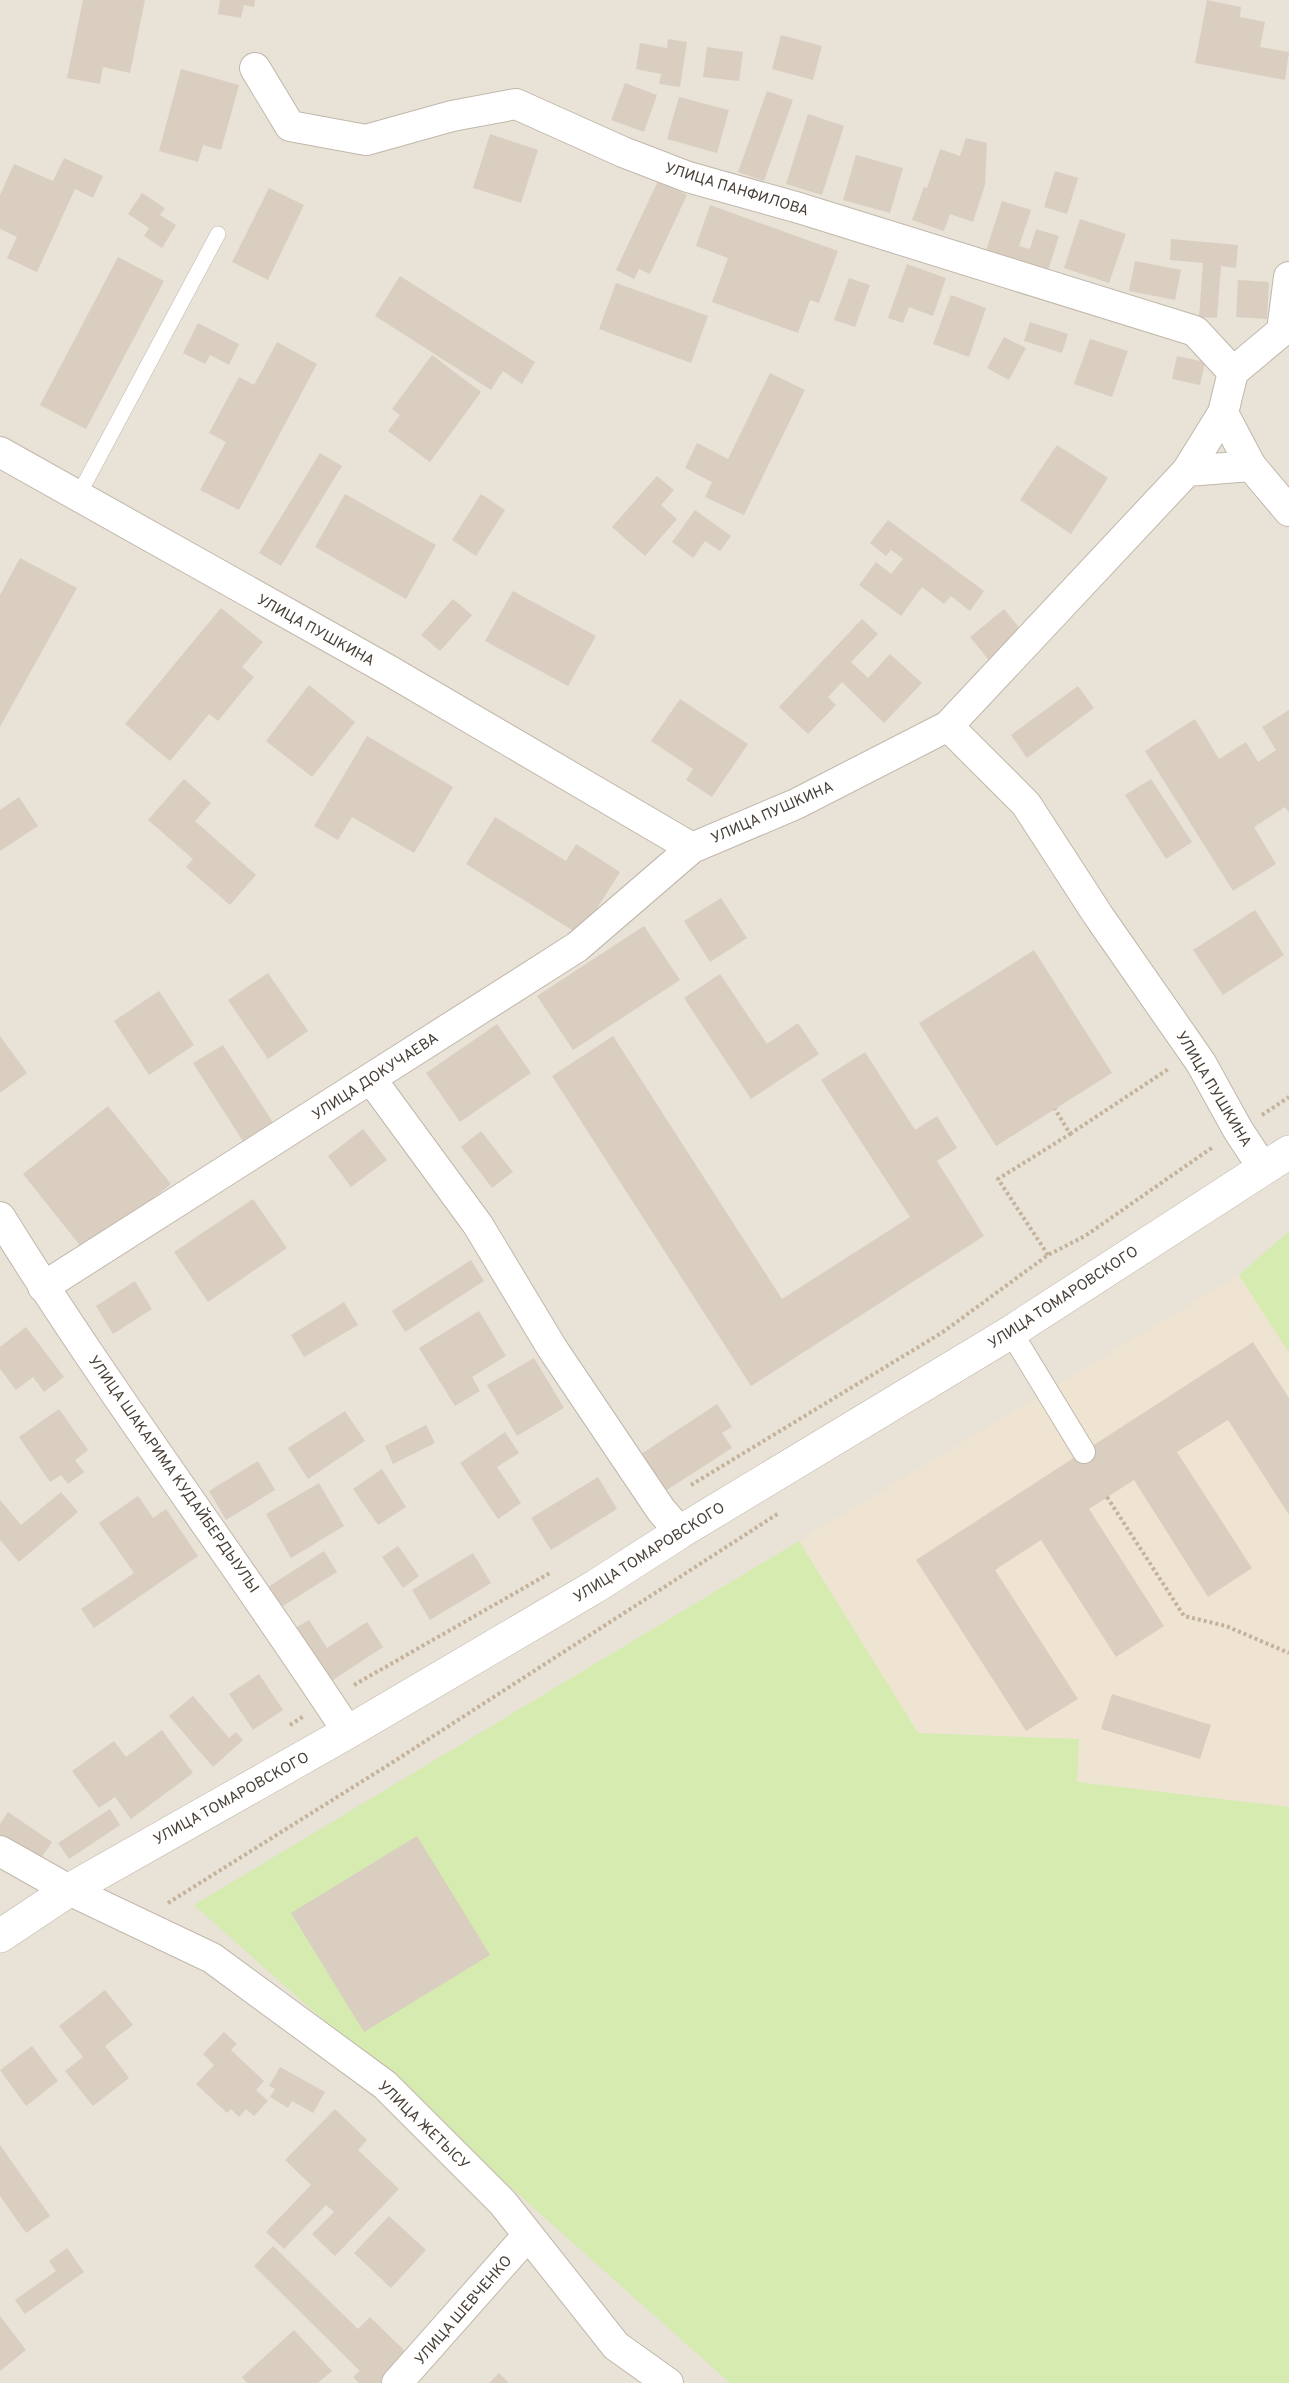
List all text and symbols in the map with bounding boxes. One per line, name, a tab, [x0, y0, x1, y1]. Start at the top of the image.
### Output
street label: УЛИЦА ПАНФИЛОВА	[662, 159, 811, 221]
street label: УЛИЦА ПУШКИНА	[253, 591, 377, 672]
street label: УЛИЦА ПУШКИНА	[709, 778, 837, 849]
street label: УЛИЦА ПУШКИНА	[1171, 1028, 1255, 1151]
street label: УЛИЦА ДОКУЧАЕВА	[309, 1029, 443, 1125]
street label: УЛИЦА ТОМАРОВСКОГО	[985, 1243, 1142, 1354]
street label: УЛИЦА ШАКАРИМА КУДАЙБЕРДЫУЛЫ	[83, 1351, 264, 1597]
street label: УЛИЦА ТОМАРОВСКОГО	[571, 1499, 729, 1608]
street label: УЛИЦА ТОМАРОВСКОГО	[151, 1749, 313, 1850]
street label: УЛИЦА ЖЕТЫСУ	[373, 2078, 473, 2175]
street label: УЛИЦА ШЕВЧЕНКО	[411, 2252, 517, 2370]

